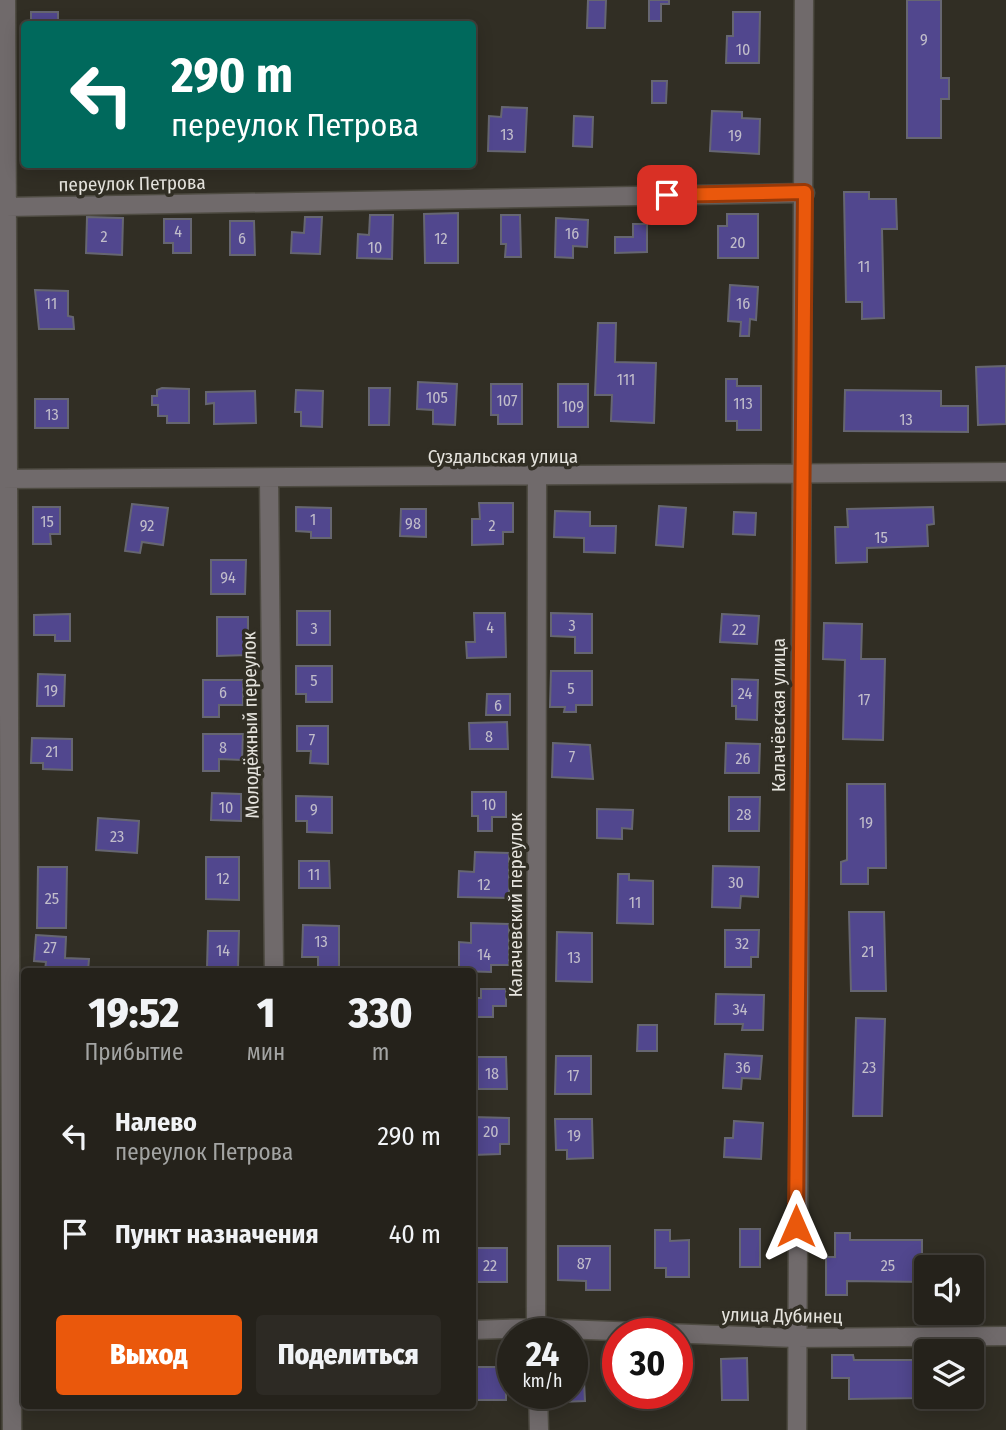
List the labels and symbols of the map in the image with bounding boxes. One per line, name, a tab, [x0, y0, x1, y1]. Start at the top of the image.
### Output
house number: 9	[920, 30, 928, 49]
house number: 10	[736, 40, 750, 59]
house number: 13	[500, 125, 514, 144]
house number: 19	[728, 126, 742, 145]
pin	[637, 165, 697, 225]
street label: переулок Петрова	[58, 171, 206, 196]
house number: 4	[174, 222, 182, 241]
house number: 16	[565, 224, 579, 243]
house number: 2	[100, 227, 108, 246]
house number: 6	[238, 229, 246, 248]
house number: 12	[434, 229, 448, 248]
house number: 20	[730, 233, 746, 252]
house number: 10	[368, 238, 382, 257]
house number: 11	[858, 257, 870, 276]
house number: 11	[45, 294, 57, 313]
house number: 16	[736, 294, 750, 313]
house number: 111	[617, 370, 635, 389]
house number: 105	[426, 388, 448, 407]
house number: 107	[497, 391, 518, 410]
house number: 113	[733, 394, 753, 413]
house number: 109	[562, 397, 584, 416]
house number: 13	[45, 405, 59, 424]
house number: 13	[899, 410, 913, 429]
street label: Суздальская улица	[428, 445, 578, 468]
house number: 1	[310, 510, 316, 529]
house number: 15	[40, 512, 54, 531]
house number: 98	[405, 514, 421, 533]
house number: 92	[140, 516, 154, 535]
house number: 2	[488, 516, 496, 535]
house number: 15	[874, 528, 888, 547]
house number: 94	[220, 568, 236, 587]
house number: 3	[568, 616, 576, 635]
house number: 4	[486, 618, 494, 637]
house number: 3	[310, 619, 318, 638]
house number: 22	[732, 620, 746, 639]
street label: Молодёжный переулок	[237, 631, 264, 819]
street label: Калачёвская улица	[767, 638, 790, 792]
house number: 5	[310, 671, 318, 690]
house number: 5	[567, 679, 575, 698]
house number: 19	[44, 681, 58, 700]
house number: 6	[219, 683, 227, 702]
house number: 24	[738, 684, 752, 703]
house number: 17	[858, 690, 871, 709]
house number: 6	[494, 696, 502, 715]
house number: 8	[485, 727, 493, 746]
house number: 7	[309, 730, 316, 749]
house number: 8	[219, 738, 227, 757]
house number: 21	[46, 742, 58, 761]
house number: 7	[569, 747, 576, 766]
house number: 26	[736, 749, 751, 768]
house number: 10	[482, 795, 496, 814]
house number: 10	[219, 798, 233, 817]
house number: 9	[310, 800, 318, 819]
house number: 28	[736, 805, 752, 824]
street label: Калачевский переулок	[504, 813, 527, 997]
house number: 19	[859, 813, 873, 832]
house number: 23	[110, 827, 124, 846]
house number: 11	[308, 865, 320, 884]
house number: 12	[216, 869, 230, 888]
house number: 30	[728, 873, 744, 892]
house number: 12	[477, 875, 491, 894]
house number: 25	[45, 889, 59, 908]
house number: 11	[629, 893, 641, 912]
house number: 13	[314, 932, 328, 951]
house number: 32	[735, 934, 749, 953]
house number: 27	[43, 938, 57, 957]
house number: 14	[216, 941, 230, 960]
house number: 21	[862, 942, 874, 961]
house number: 14	[477, 945, 491, 964]
house number: 13	[567, 948, 581, 967]
house number: 34	[733, 1000, 748, 1019]
house number: 36	[735, 1058, 751, 1077]
house number: 23	[862, 1058, 876, 1077]
house number: 18	[485, 1064, 499, 1083]
house number: 17	[567, 1066, 580, 1085]
house number: 20	[483, 1122, 499, 1141]
house number: 19	[567, 1126, 581, 1145]
position arrow	[759, 1189, 833, 1263]
house number: 87	[577, 1254, 592, 1273]
house number: 22	[483, 1256, 497, 1275]
house number: 25	[881, 1256, 895, 1275]
street label: улица Дубинец	[721, 1303, 843, 1328]
speed limit sign: 30	[602, 1318, 693, 1409]

